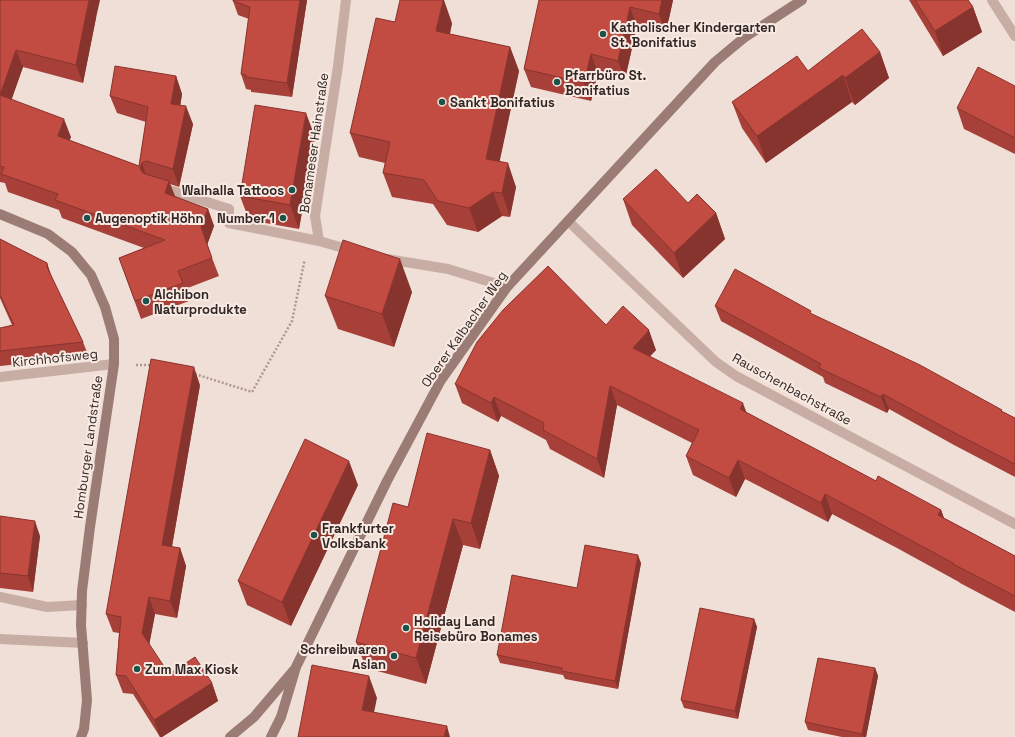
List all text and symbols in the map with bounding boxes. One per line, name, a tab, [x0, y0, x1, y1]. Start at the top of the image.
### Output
place label: Katholischer Kindergarten St. Bonifatius	[611, 19, 776, 51]
marker: Katholischer Kindergarten St. Bonifatius	[598, 29, 608, 39]
place label: Pfarrbüro St. Bonifatius	[565, 67, 647, 99]
street label: Bonameser Hainstraße	[296, 72, 332, 214]
marker: Pfarrbüro St. Bonifatius	[552, 77, 562, 87]
place label: Sankt Bonifatius	[450, 94, 555, 111]
marker: Sankt Bonifatius	[437, 97, 447, 107]
place label: Walhalla Tattoos	[182, 182, 284, 199]
marker: Walhalla Tattoos	[287, 185, 297, 195]
place label: Augenoptik Höhn	[95, 210, 204, 227]
place label: Number 1	[217, 210, 275, 227]
marker: Augenoptik Höhn	[82, 213, 92, 223]
marker: Number 1	[278, 213, 288, 223]
street label: Oberer Kalbacher Weg	[417, 267, 511, 391]
place label: Alchibon Naturprodukte	[154, 286, 247, 318]
marker: Alchibon Naturprodukte	[141, 296, 151, 306]
street label: Kirchhofsweg	[11, 345, 99, 371]
street label: Rauschenbachstraße	[729, 349, 855, 429]
street label: Homburger Landstraße	[70, 374, 106, 520]
place label: Frankfurter Volksbank	[322, 520, 394, 552]
marker: Frankfurter Volksbank	[309, 530, 319, 540]
place label: Holiday Land Reisebüro Bonames	[414, 613, 538, 645]
marker: Holiday Land Reisebüro Bonames	[401, 623, 411, 633]
place label: Schreibwaren Aslan	[300, 641, 386, 673]
marker: Schreibwaren Aslan	[389, 651, 399, 661]
place label: Zum Max Kiosk	[145, 661, 239, 678]
marker: Zum Max Kiosk	[132, 664, 142, 674]

